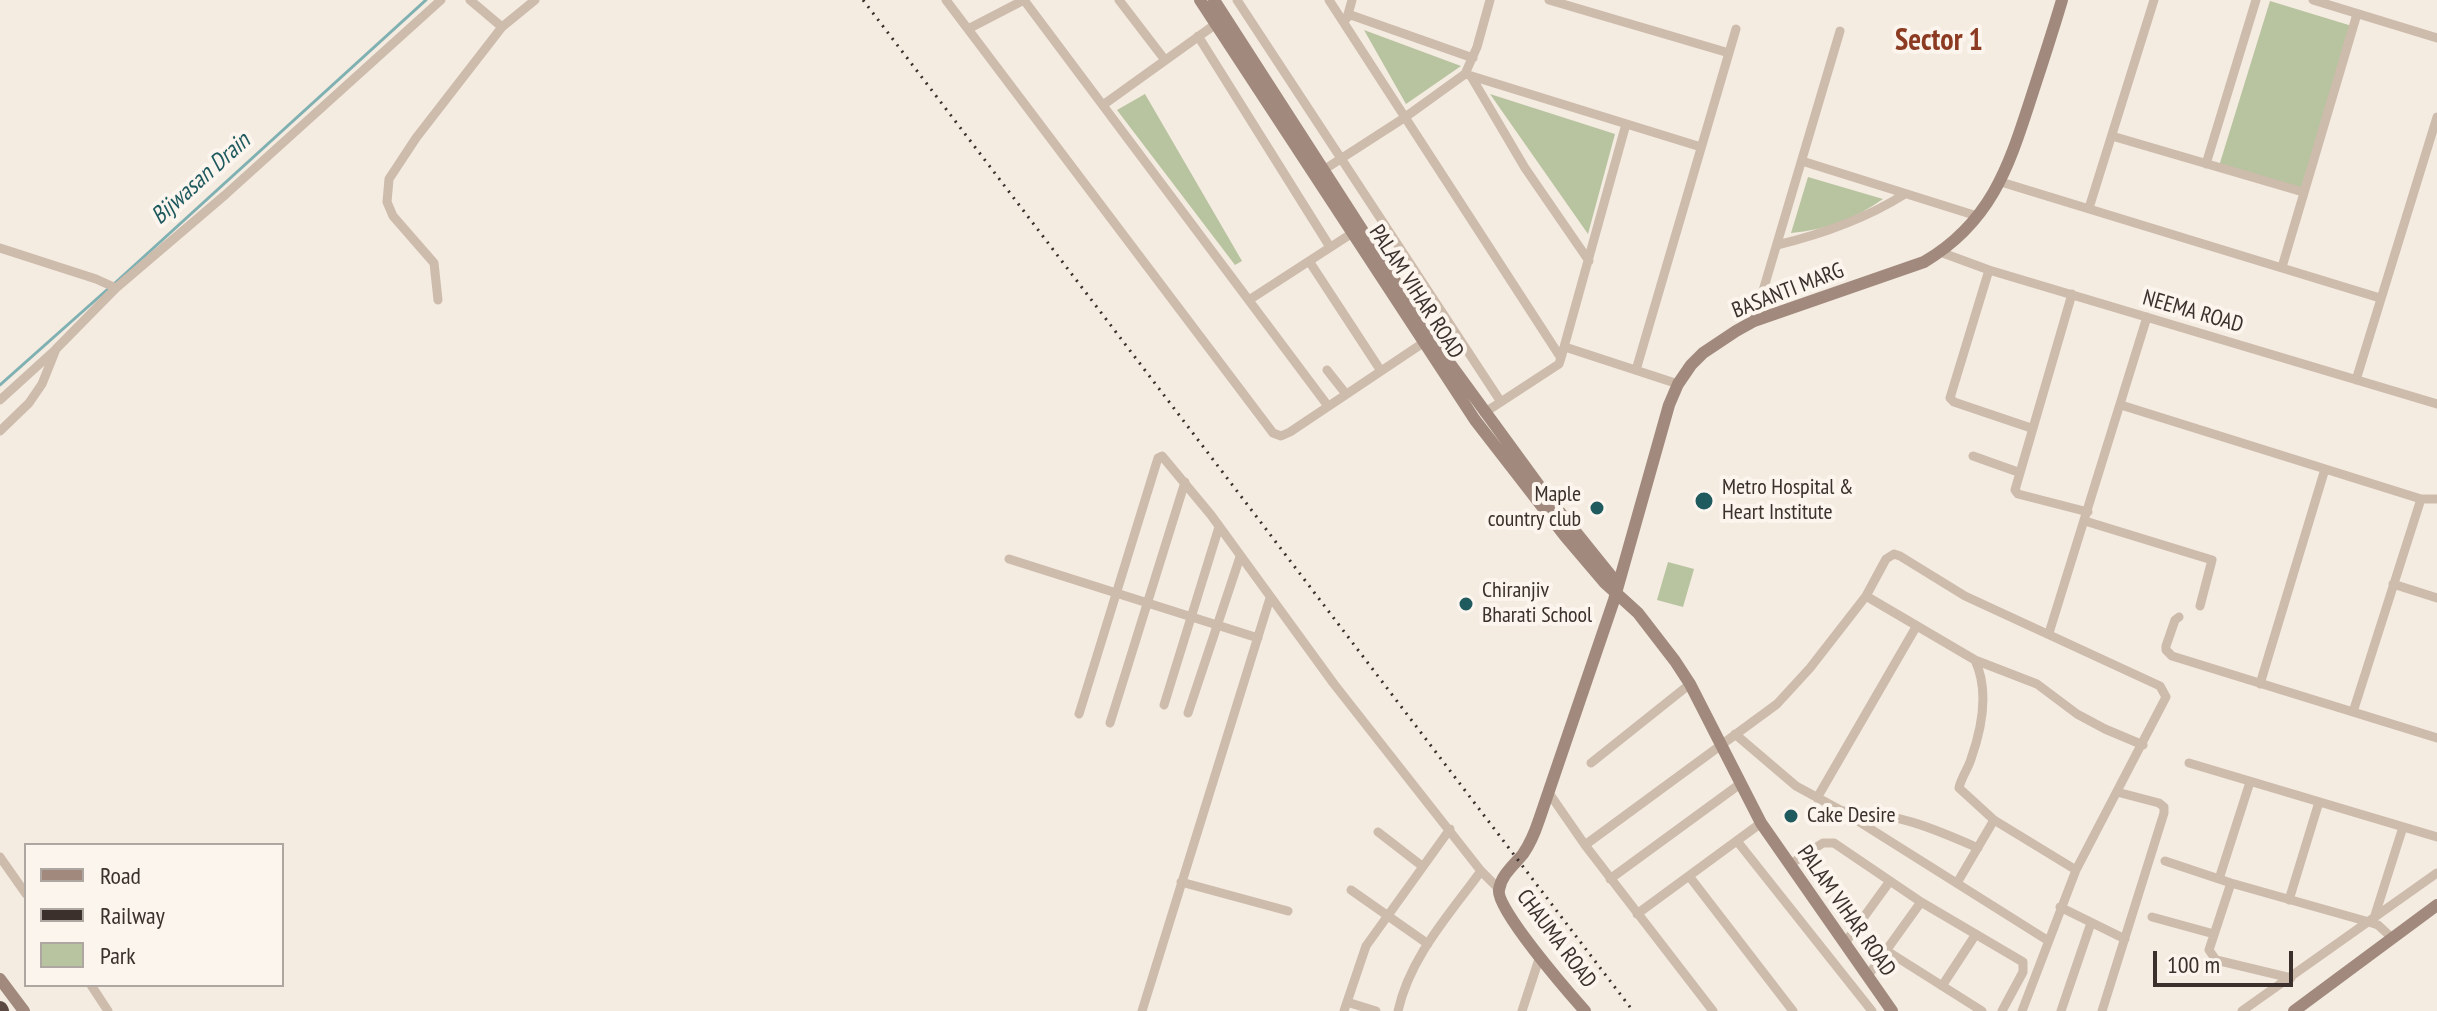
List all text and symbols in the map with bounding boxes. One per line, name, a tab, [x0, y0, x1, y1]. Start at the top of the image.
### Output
district label: Sector 1	[1895, 23, 1983, 59]
water label: Bijwasan Drain	[146, 127, 256, 231]
street label: PALAM VIHAR ROAD	[1363, 220, 1469, 364]
street label: BASANTI MARG	[1729, 258, 1847, 324]
street label: NEEMA ROAD	[2140, 285, 2246, 339]
place label: Metro Hospital & Heart Institute	[1722, 475, 1853, 526]
place label: Maple country club	[1488, 482, 1581, 534]
marker: Metro Hospital & Heart Institute	[1693, 490, 1715, 512]
marker: Maple country club	[1588, 499, 1606, 517]
place label: Chiranjiv Bharati School	[1482, 578, 1592, 630]
marker: Chiranjiv Bharati School	[1457, 595, 1475, 613]
place label: Cake Desire	[1807, 803, 1896, 829]
marker: Cake Desire	[1782, 807, 1800, 825]
street label: PALAM VIHAR ROAD	[1791, 840, 1901, 982]
legend	[24, 843, 284, 987]
text: Road	[100, 860, 141, 891]
street label: CHAUMA ROAD	[1510, 885, 1602, 993]
text: Railway	[100, 900, 165, 931]
scale bar	[2157, 935, 2297, 985]
text: Park	[100, 940, 136, 971]
text: 100 m	[2167, 949, 2220, 980]

